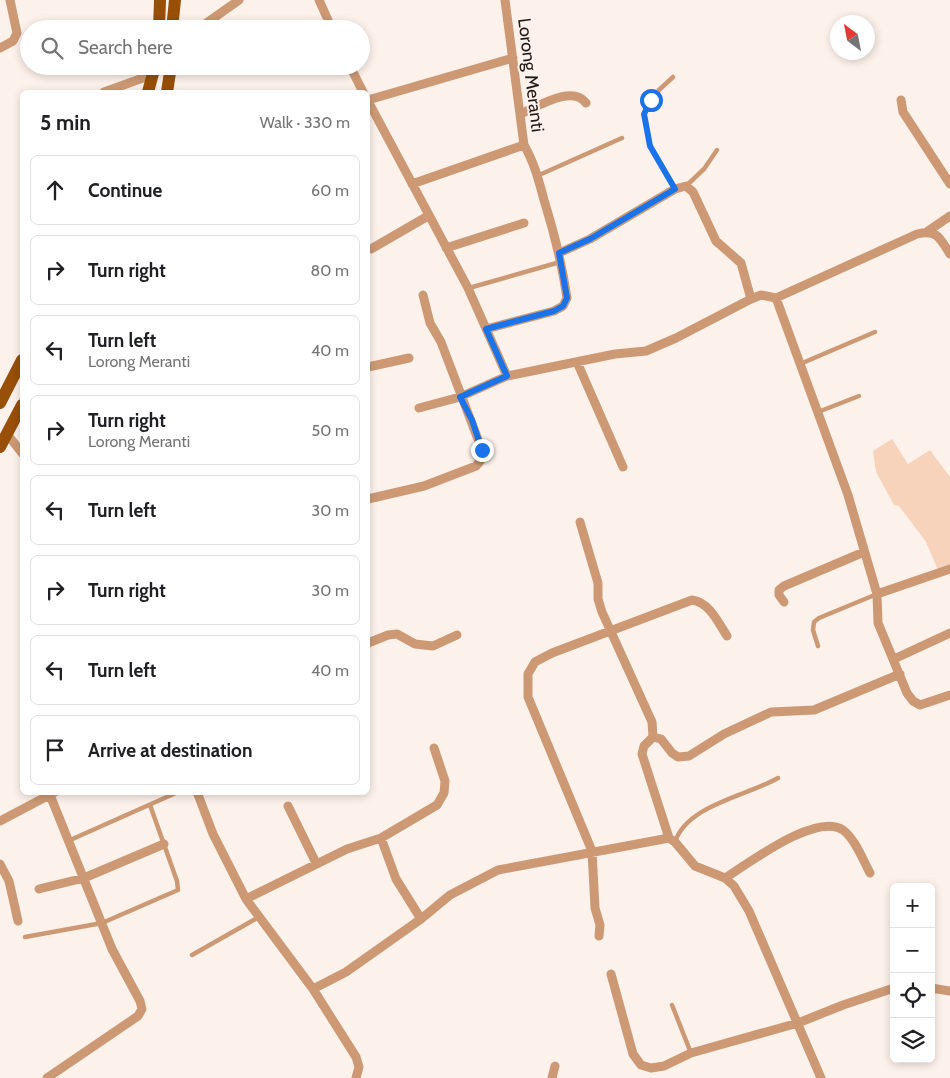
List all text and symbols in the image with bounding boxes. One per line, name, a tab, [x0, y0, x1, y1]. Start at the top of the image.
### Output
north arrow	[830, 15, 875, 60]
street label: Lorong Meranti	[513, 17, 549, 133]
search box	[20, 20, 370, 75]
icon: search	[38, 34, 66, 62]
text: Search here	[78, 36, 172, 59]
route start	[640, 89, 663, 112]
text: 5 min	[40, 110, 91, 135]
text: Walk · 330 m	[260, 113, 350, 132]
icon: ahead	[41, 176, 69, 204]
text: Continue	[88, 179, 162, 202]
text: 60 m	[311, 181, 349, 200]
icon: right	[41, 256, 69, 284]
text: Turn right	[88, 259, 166, 282]
text: 80 m	[311, 261, 349, 280]
text: Turn left	[88, 329, 156, 352]
icon: left	[41, 336, 69, 364]
text: 40 m	[311, 341, 349, 360]
text: Lorong Meranti	[88, 352, 190, 371]
text: Turn right	[88, 409, 166, 432]
icon: right	[41, 416, 69, 444]
text: 50 m	[312, 421, 349, 440]
text: Lorong Meranti	[88, 432, 190, 451]
route end	[471, 439, 494, 462]
icon: left	[41, 496, 69, 524]
text: Turn left	[88, 499, 156, 522]
text: 30 m	[312, 501, 349, 520]
icon: right	[41, 576, 69, 604]
text: Turn right	[88, 579, 166, 602]
text: 30 m	[312, 581, 349, 600]
icon: left	[41, 656, 69, 684]
text: Turn left	[88, 659, 156, 682]
text: 40 m	[311, 661, 349, 680]
icon: arrive	[41, 736, 69, 764]
text: Arrive at destination	[88, 739, 252, 762]
map controls	[890, 883, 935, 1063]
button: +	[890, 883, 935, 928]
button: −	[890, 928, 935, 973]
button: locate	[890, 973, 935, 1018]
button: layers	[890, 1018, 935, 1063]

